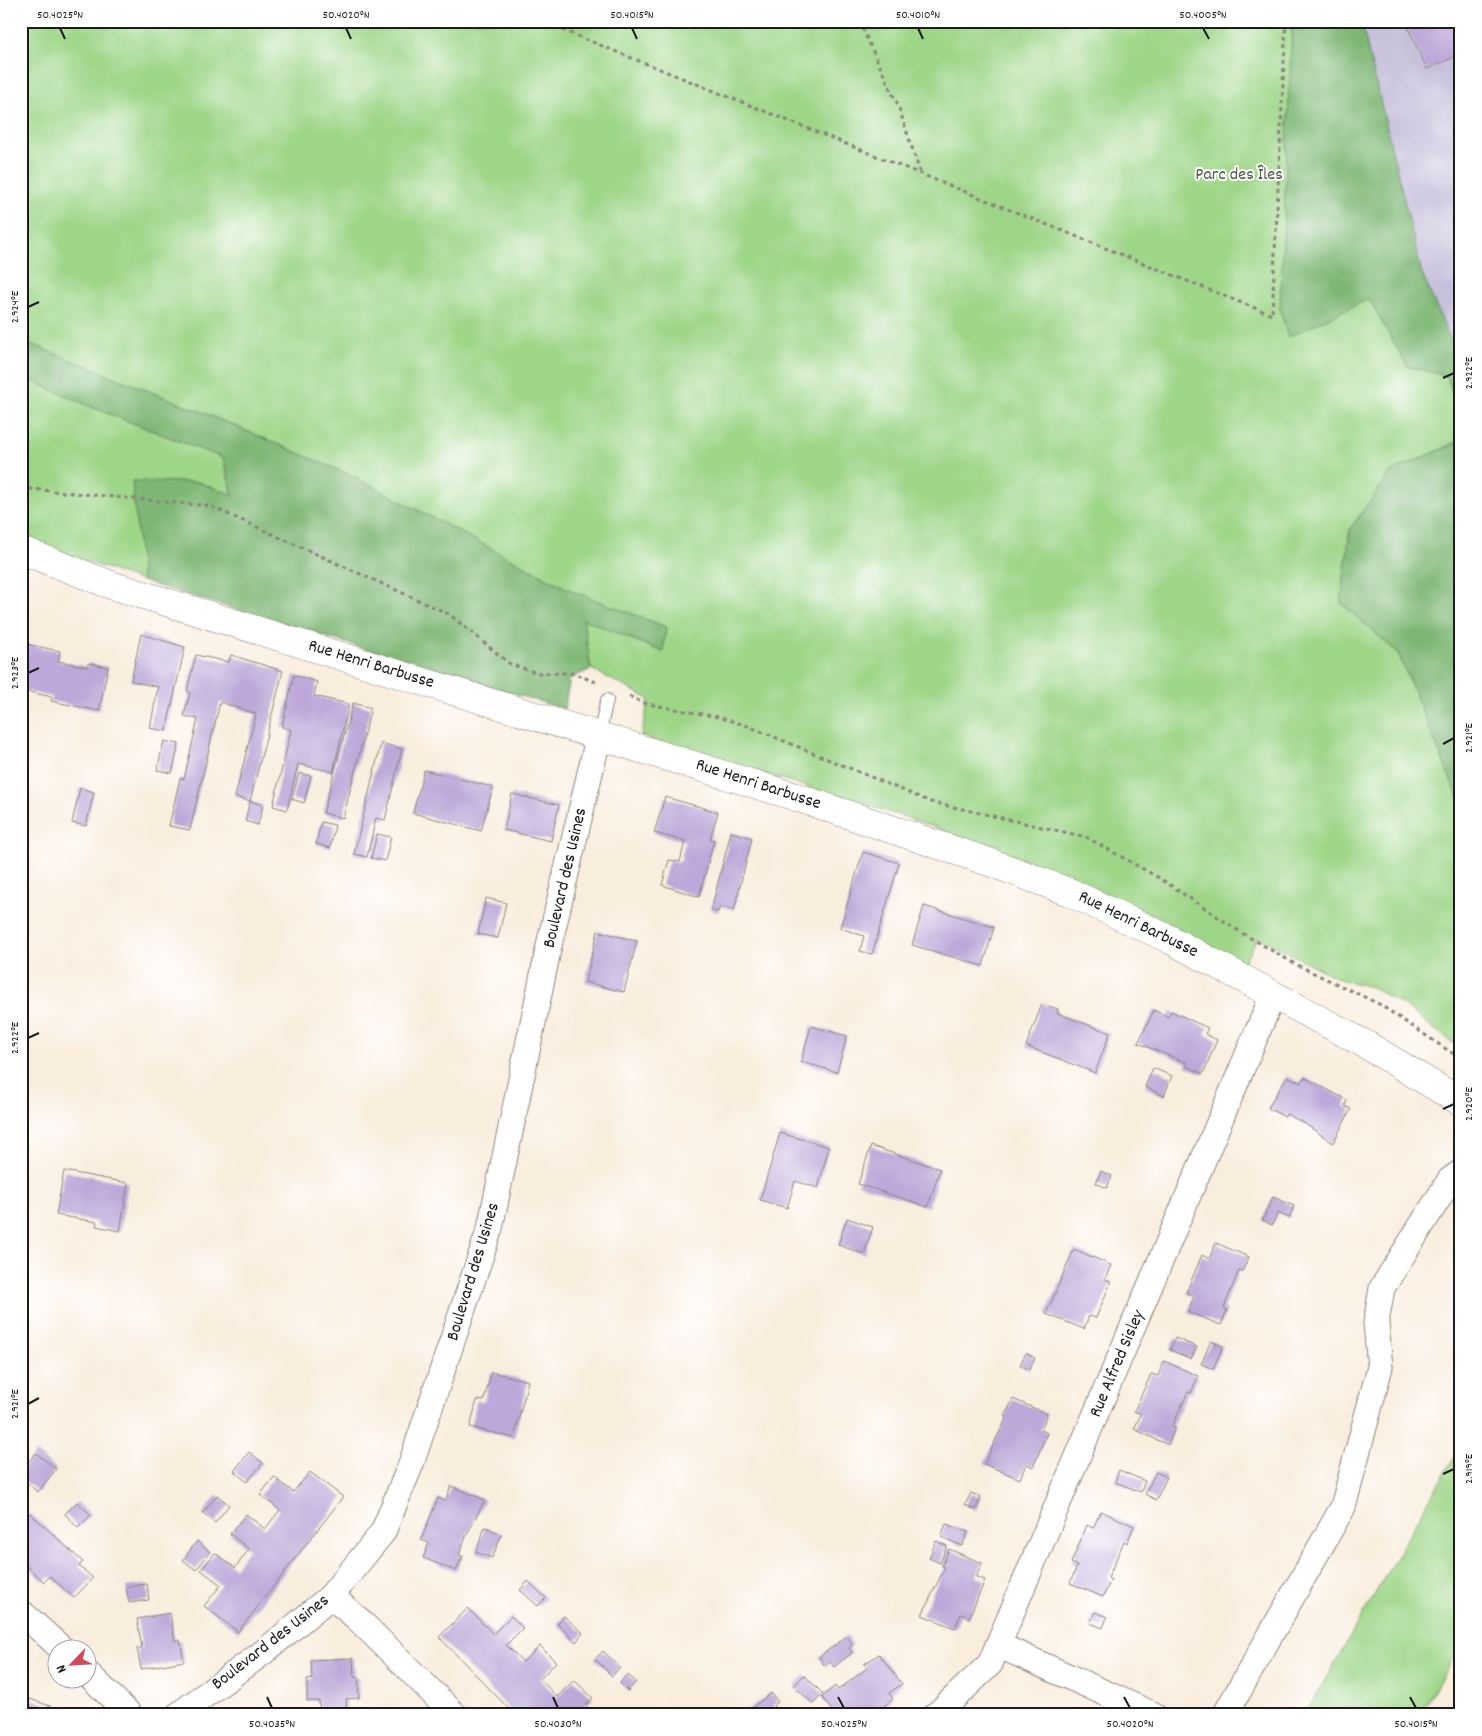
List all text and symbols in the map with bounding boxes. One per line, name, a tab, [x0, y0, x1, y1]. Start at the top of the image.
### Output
text: 50.4025°N	[37, 7, 83, 24]
text: 50.4020°N	[322, 7, 370, 24]
text: 50.4015°N	[610, 7, 654, 24]
text: 50.4010°N	[896, 7, 940, 24]
text: 50.4005°N	[1179, 7, 1227, 24]
park label: Parc des Îles	[1195, 163, 1283, 188]
text: 2.924°E	[7, 290, 24, 323]
text: 2.922°E	[1461, 356, 1478, 389]
street label: Rue Henri Barbusse	[305, 634, 437, 696]
text: 2.923°E	[7, 656, 24, 689]
text: 2.921°E	[1461, 722, 1478, 753]
street label: Rue Henri Barbusse	[692, 753, 824, 817]
street label: Boulevard des Usines	[538, 805, 594, 951]
street label: Rue Henri Barbusse	[1074, 885, 1202, 965]
text: 2.922°E	[7, 1021, 24, 1054]
text: 2.920°E	[1461, 1087, 1478, 1121]
street label: Boulevard des Usines	[441, 1200, 507, 1344]
street label: Rue Alfred Sisley	[1084, 1306, 1152, 1422]
text: 2.921°E	[7, 1388, 24, 1419]
text: 2.919°E	[1461, 1453, 1478, 1484]
street label: Boulevard des Usines	[207, 1589, 335, 1697]
north arrow	[48, 1638, 98, 1688]
text: N	[51, 1661, 73, 1676]
text: 50.4035°N	[249, 1716, 295, 1733]
text: 50.4030°N	[534, 1716, 582, 1733]
text: 50.4025°N	[821, 1716, 867, 1733]
text: 50.4020°N	[1106, 1716, 1154, 1733]
text: 50.4015°N	[1394, 1716, 1438, 1733]

